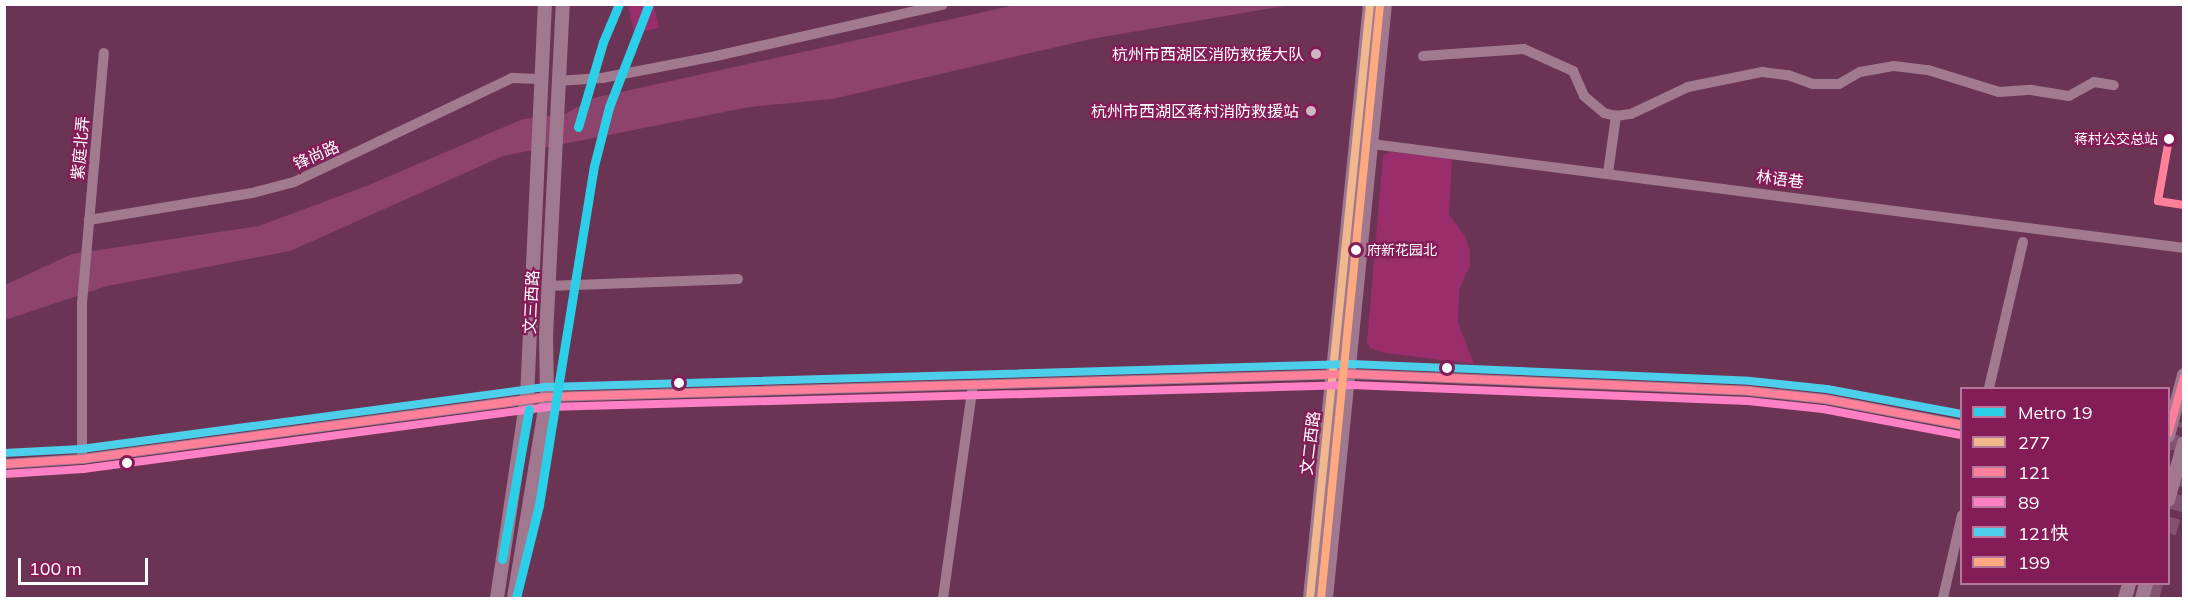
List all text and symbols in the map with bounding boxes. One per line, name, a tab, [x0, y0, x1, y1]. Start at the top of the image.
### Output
place label: 杭州市西湖区消防救援大队	[1112, 44, 1304, 64]
marker: 杭州市西湖区消防救援大队	[1309, 47, 1323, 61]
place label: 杭州市西湖区蒋村消防救援站	[1091, 101, 1299, 121]
marker: 杭州市西湖区蒋村消防救援站	[1304, 104, 1318, 118]
street label: 紫庭北弄	[68, 115, 92, 181]
place label: 蒋村公交总站	[2074, 131, 2158, 147]
marker: 蒋村公交总站	[2163, 133, 2175, 145]
street label: 锋尚路	[290, 136, 342, 174]
street label: 林语巷	[1755, 167, 1805, 191]
place label: 府新花园北	[1367, 242, 1437, 258]
marker: 府新花园北	[1350, 244, 1362, 256]
street label: 文三西路	[520, 270, 542, 334]
unlabelled marker	[1441, 362, 1453, 374]
unlabelled marker	[673, 377, 685, 389]
legend	[1960, 387, 2170, 585]
text: Metro 19	[2018, 401, 2093, 424]
street label: 文二西路	[1297, 410, 1323, 476]
text: 277	[2018, 431, 2050, 454]
unlabelled marker	[121, 457, 133, 469]
text: 121	[2018, 461, 2050, 484]
text: 89	[2018, 491, 2040, 514]
text: 121快	[2018, 522, 2068, 545]
scale bar	[21, 546, 152, 584]
text: 199	[2018, 551, 2050, 574]
text: 100 m	[29, 557, 82, 580]

